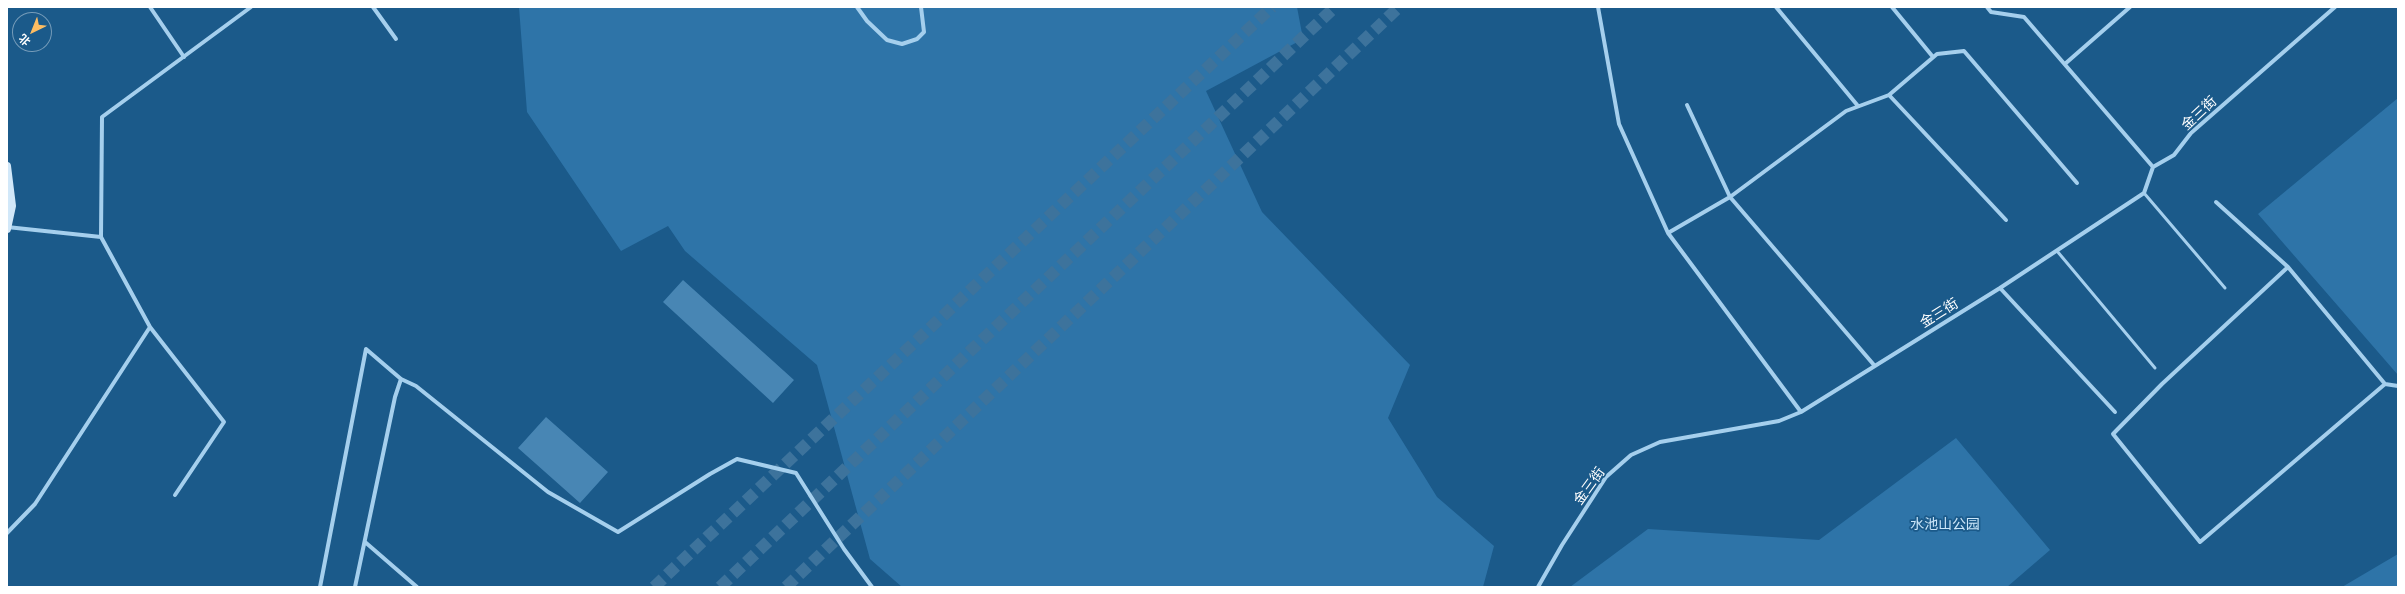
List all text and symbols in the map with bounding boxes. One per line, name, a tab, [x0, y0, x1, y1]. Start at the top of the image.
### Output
north arrow	[12, 12, 52, 52]
text: 北	[16, 32, 33, 49]
street label: 金三街	[2178, 93, 2220, 133]
street label: 金三街	[1917, 295, 1961, 331]
street label: 金三街	[1570, 464, 1608, 508]
park label: 水池山公园	[1910, 516, 1980, 532]

